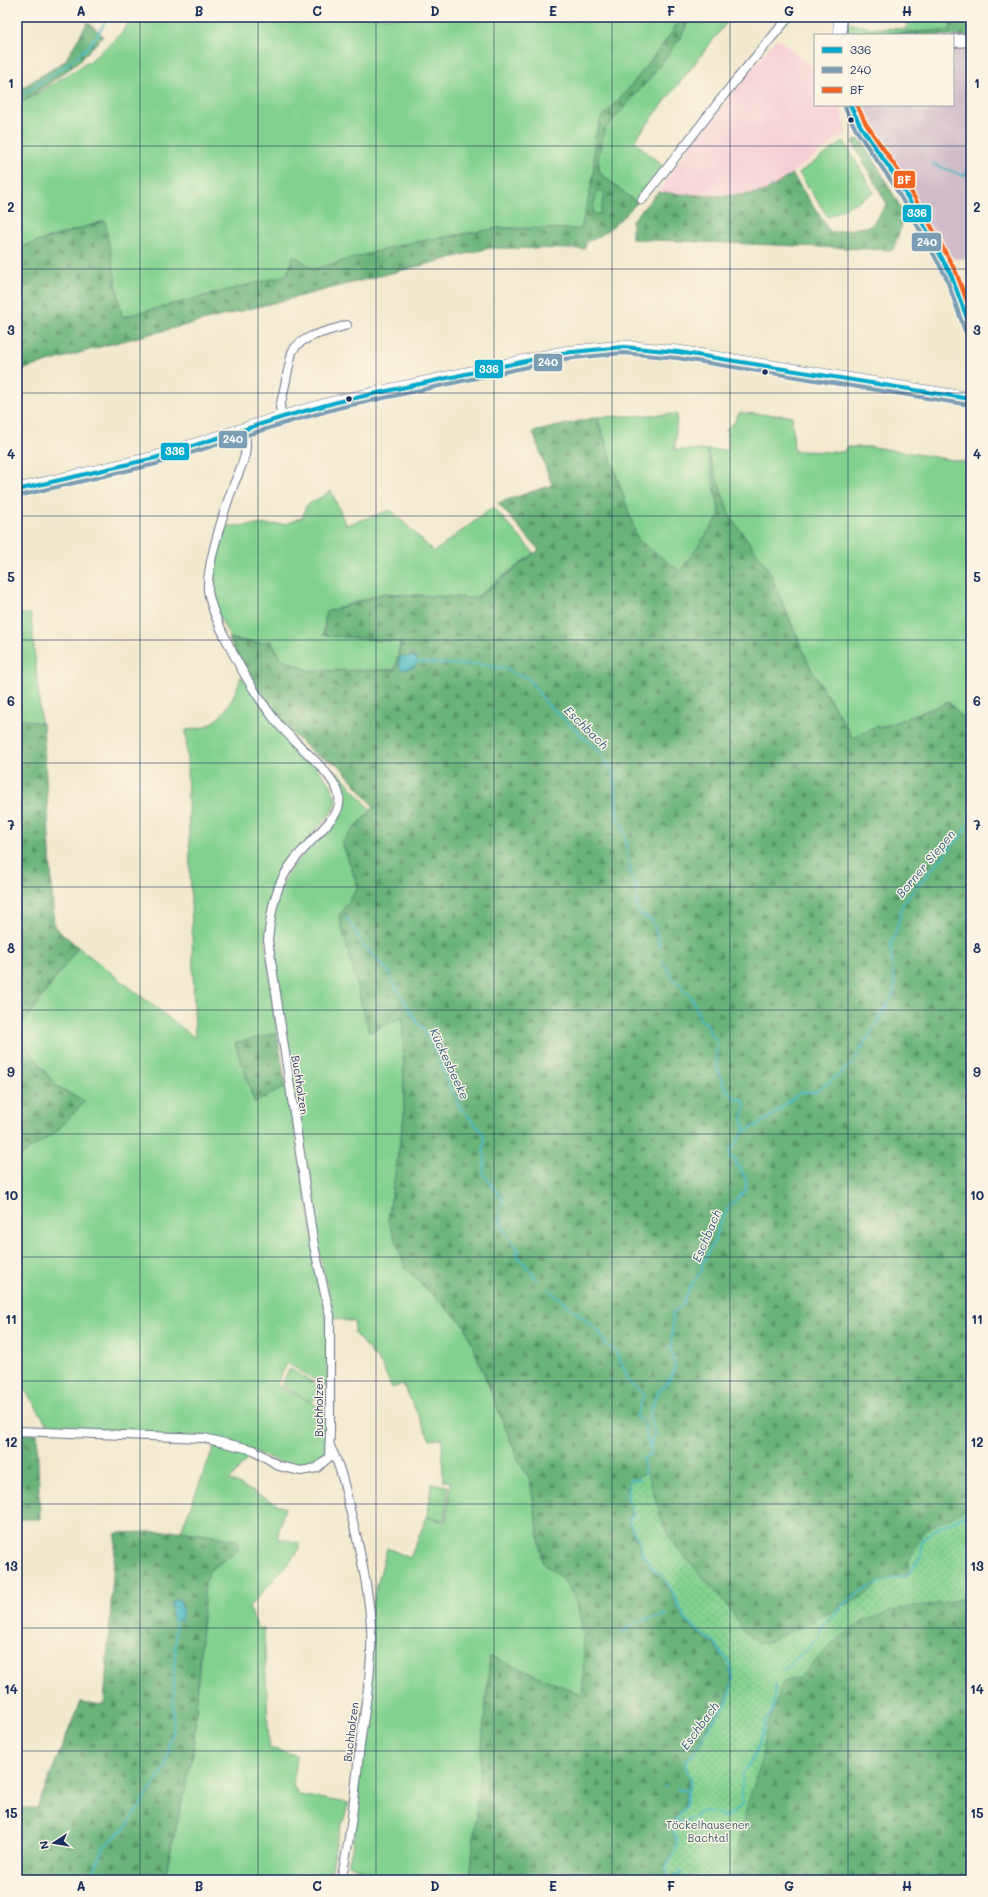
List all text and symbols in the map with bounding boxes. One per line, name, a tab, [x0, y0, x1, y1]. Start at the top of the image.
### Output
text: A	[76, 2, 86, 19]
text: B	[195, 2, 204, 19]
text: C	[312, 2, 322, 19]
text: D	[430, 2, 440, 19]
text: E	[549, 2, 557, 19]
text: F	[667, 2, 675, 19]
text: G	[784, 2, 794, 19]
text: H	[902, 2, 912, 19]
legend	[814, 34, 954, 106]
text: 336	[850, 41, 871, 57]
text: 240	[850, 61, 872, 77]
text: 1	[8, 74, 14, 91]
text: 1	[974, 74, 980, 91]
text: BF	[850, 81, 864, 97]
unlabelled marker	[846, 115, 856, 125]
line badge: BF	[893, 170, 916, 189]
text: BF	[897, 172, 911, 187]
text: 2	[7, 198, 15, 215]
text: 2	[973, 198, 981, 215]
line badge: 336	[902, 204, 932, 223]
text: 336	[907, 205, 927, 220]
line badge: 240	[911, 232, 942, 252]
text: 240	[917, 234, 937, 249]
text: 3	[7, 321, 15, 338]
text: 3	[973, 321, 981, 338]
line badge: 240	[533, 353, 563, 372]
text: 240	[538, 354, 558, 369]
line badge: 336	[474, 359, 504, 379]
text: 336	[479, 361, 499, 376]
unlabelled marker	[760, 367, 770, 377]
unlabelled marker	[344, 394, 354, 404]
line badge: 240	[218, 430, 248, 449]
text: 240	[223, 431, 243, 446]
line badge: 336	[160, 442, 190, 461]
text: 336	[165, 443, 185, 458]
text: 4	[7, 445, 15, 462]
text: 4	[973, 445, 981, 462]
text: 5	[7, 568, 15, 585]
text: 5	[973, 568, 981, 585]
text: 6	[7, 692, 15, 709]
text: 6	[973, 692, 981, 709]
water label: Eschbach	[561, 702, 612, 752]
text: 7	[7, 816, 15, 833]
text: 7	[973, 816, 981, 833]
water label: Borner Siepen	[892, 826, 959, 901]
text: 8	[7, 939, 15, 956]
text: 8	[973, 939, 981, 956]
water label: Kückesbeeke	[426, 1025, 473, 1102]
street label: Buchholzen	[288, 1054, 313, 1116]
text: 9	[7, 1063, 15, 1080]
text: 9	[973, 1063, 981, 1080]
text: 10	[4, 1186, 18, 1203]
text: 10	[970, 1186, 984, 1203]
water label: Eschbach	[688, 1207, 724, 1264]
text: 11	[5, 1310, 17, 1327]
text: 11	[971, 1310, 983, 1327]
street label: Buchholzen	[311, 1377, 326, 1437]
text: 12	[4, 1433, 18, 1450]
text: 12	[970, 1433, 984, 1450]
text: 13	[4, 1557, 18, 1574]
text: 13	[970, 1557, 984, 1574]
text: 14	[4, 1680, 18, 1697]
text: 14	[970, 1680, 984, 1697]
water label: Eschbach	[676, 1698, 722, 1753]
street label: Buchholzen	[339, 1701, 362, 1763]
text: 15	[4, 1804, 18, 1821]
text: 15	[970, 1804, 984, 1821]
park label: Töckelhausener Bachtal	[666, 1817, 750, 1845]
north arrow	[34, 1823, 74, 1863]
text: N	[36, 1840, 52, 1851]
text: A	[76, 1877, 86, 1894]
text: B	[195, 1877, 204, 1894]
text: C	[312, 1877, 322, 1894]
text: D	[430, 1877, 440, 1894]
text: E	[549, 1877, 557, 1894]
text: F	[667, 1877, 675, 1894]
text: G	[784, 1877, 794, 1894]
text: H	[902, 1877, 912, 1894]

